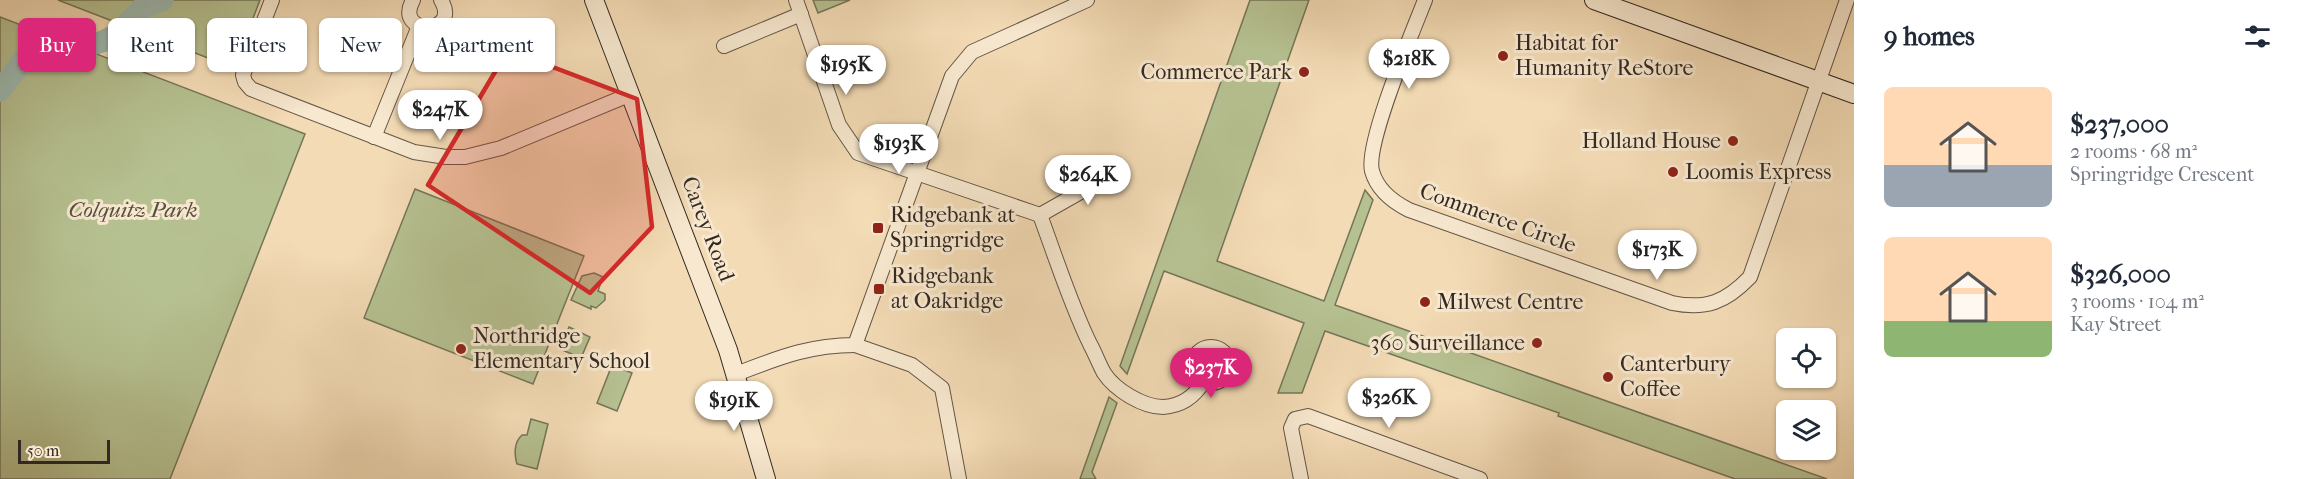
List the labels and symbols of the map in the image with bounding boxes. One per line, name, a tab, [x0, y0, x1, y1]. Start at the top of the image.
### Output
place label: Habitat for Humanity ReStore	[1515, 30, 1694, 81]
pin: $218K	[1367, 39, 1451, 90]
pin: $195K	[804, 45, 888, 96]
marker: Habitat for Humanity ReStore	[1496, 49, 1510, 63]
place label: Commerce Park	[1140, 59, 1293, 85]
marker: Commerce Park	[1297, 65, 1311, 79]
pin: $247K	[398, 90, 482, 141]
pin: $193K	[857, 124, 941, 175]
place label: Holland House	[1582, 128, 1721, 154]
marker: Holland House	[1726, 134, 1740, 148]
pin: $264K	[1046, 155, 1130, 206]
place label: Loomis Express	[1685, 159, 1831, 185]
marker: Loomis Express	[1666, 165, 1680, 179]
street label: Carey Road	[676, 173, 740, 286]
street label: Commerce Circle	[1416, 178, 1580, 258]
park label: Colquitz Park	[69, 197, 197, 223]
place label: Ridgebank at Springridge	[890, 202, 1016, 253]
marker: Ridgebank at Springridge	[871, 221, 885, 235]
pin: $173K	[1615, 230, 1699, 281]
place label: Ridgebank at Oakridge	[891, 263, 1003, 314]
marker: Ridgebank at Oakridge	[872, 282, 886, 296]
place label: Milwest Centre	[1437, 289, 1583, 315]
marker: Milwest Centre	[1418, 295, 1432, 309]
place label: Northridge Elementary School	[473, 323, 650, 374]
place label: 360 Surveillance	[1371, 330, 1525, 356]
marker: 360 Surveillance	[1530, 336, 1544, 350]
marker: Northridge Elementary School	[454, 342, 468, 356]
pin: $237K	[1169, 348, 1253, 399]
place label: Canterbury Coffee	[1620, 351, 1732, 402]
marker: Canterbury Coffee	[1601, 370, 1615, 384]
pin: $326K	[1347, 378, 1431, 429]
pin: $191K	[692, 381, 776, 432]
scale bar	[18, 437, 110, 464]

